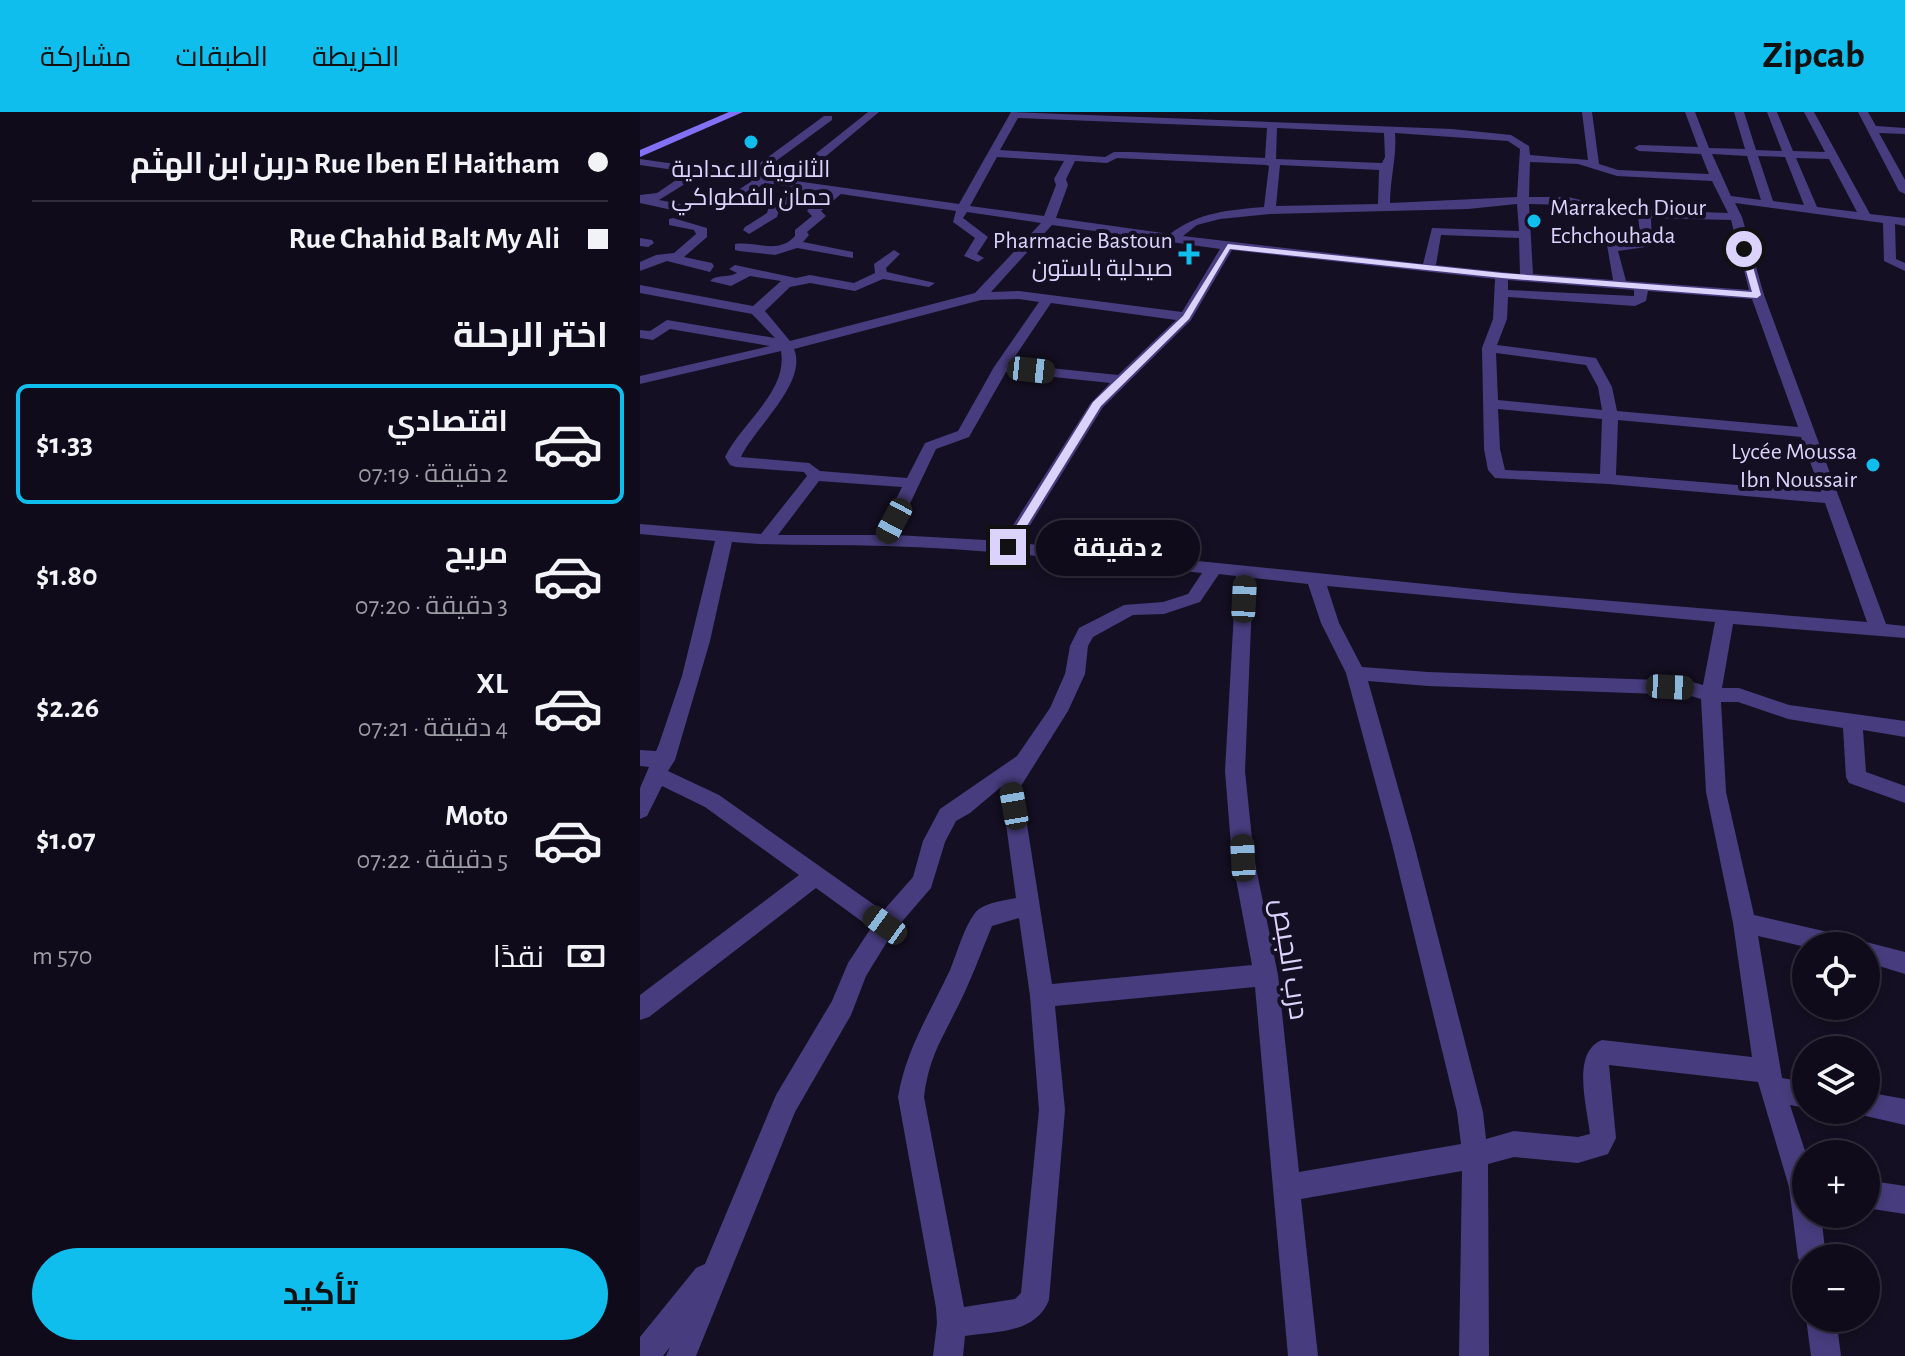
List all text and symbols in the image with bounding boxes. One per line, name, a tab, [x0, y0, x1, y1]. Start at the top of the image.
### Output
text: Zipcab	[1762, 37, 1865, 75]
text: مشاركة	[40, 44, 131, 72]
text: الطبقات	[175, 44, 268, 72]
text: الخريطة	[312, 44, 399, 72]
marker: الثانوية الاعدادية حمان الفطواكي	[742, 133, 760, 151]
text: Rue Iben El Haitham دربن ابن الهثم	[130, 149, 560, 179]
place label: الثانوية الاعدادية حمان الفطواكي	[671, 157, 831, 216]
place label: Marrakech Diour Echchouhada	[1550, 196, 1706, 248]
marker: Marrakech Diour Echchouhada	[1525, 212, 1543, 230]
text: Rue Chahid Balt My Ali	[289, 224, 560, 254]
place label: Pharmacie Bastoun صيدلية باستون	[993, 229, 1173, 282]
route start	[1726, 231, 1762, 267]
marker: Pharmacie Bastoun صيدلية باستون	[1180, 245, 1198, 263]
text: اختر الرحلة	[453, 318, 608, 354]
car	[1006, 356, 1056, 384]
text: اقتصادي	[387, 407, 508, 437]
icon: car	[532, 408, 604, 480]
text: $1.33	[36, 429, 93, 459]
place label: Lycée Moussa Ibn Noussair	[1731, 440, 1857, 492]
marker: Lycée Moussa Ibn Noussair	[1864, 456, 1882, 474]
text: 2 دقيقة · 07:19	[358, 461, 508, 487]
car	[872, 494, 916, 548]
callout: 2 دقيقة	[1036, 519, 1200, 575]
route end	[990, 529, 1026, 565]
text: 2 دقيقة	[1073, 535, 1163, 561]
text: مريح	[445, 539, 508, 569]
icon: car	[532, 540, 604, 612]
text: $1.80	[36, 561, 98, 591]
car	[1231, 574, 1257, 624]
text: 3 دقيقة · 07:20	[355, 593, 508, 619]
text: XL	[476, 669, 508, 699]
icon: car	[532, 672, 604, 744]
car	[1645, 674, 1695, 700]
text: $2.26	[36, 693, 99, 723]
text: 4 دقيقة · 07:21	[358, 715, 508, 741]
car	[998, 780, 1030, 832]
text: Moto	[445, 801, 508, 831]
icon: car	[532, 804, 604, 876]
text: $1.07	[36, 825, 96, 855]
car	[1230, 833, 1256, 883]
text: 5 دقيقة · 07:22	[356, 847, 508, 873]
street label: درب الجبص	[1265, 897, 1312, 1022]
car	[859, 901, 911, 949]
map controls	[1792, 932, 1880, 1332]
button: locate	[1792, 932, 1880, 1020]
icon: cash	[564, 934, 608, 978]
text: 570 m	[32, 943, 93, 969]
text: نقدًا	[493, 943, 544, 973]
button: layers	[1792, 1036, 1880, 1124]
button: +	[1792, 1140, 1880, 1228]
button: −	[1792, 1244, 1880, 1332]
button: تأكيد	[32, 1248, 608, 1340]

